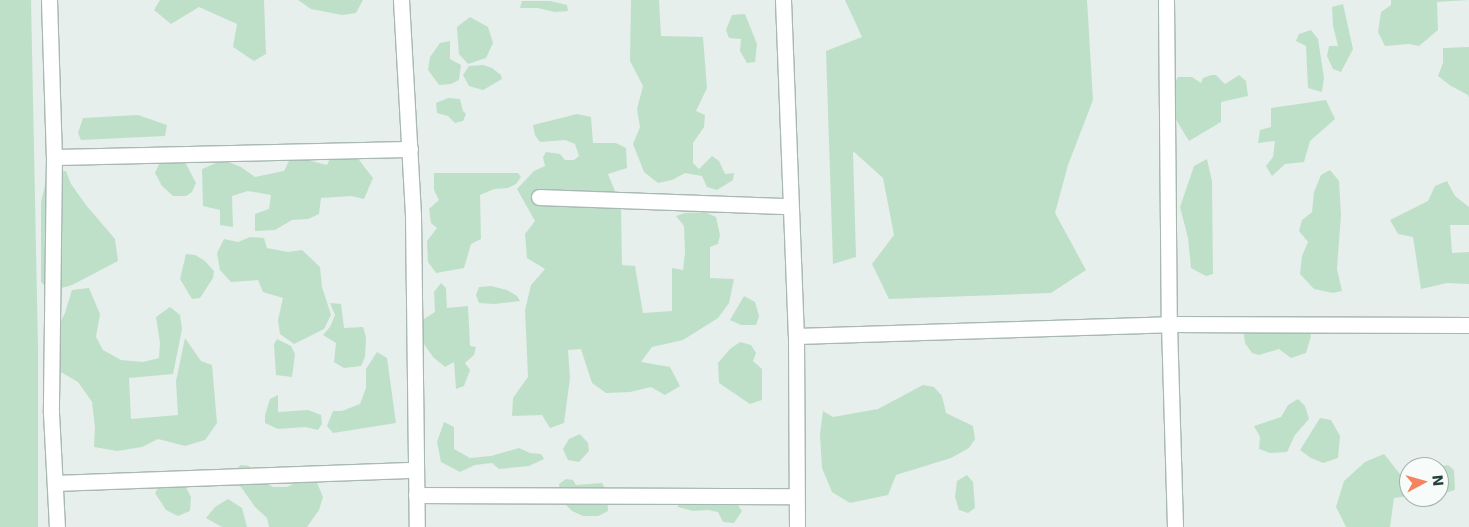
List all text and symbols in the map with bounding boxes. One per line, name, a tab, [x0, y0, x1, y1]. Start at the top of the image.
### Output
north arrow	[1399, 457, 1449, 507]
text: N	[1429, 474, 1446, 487]

